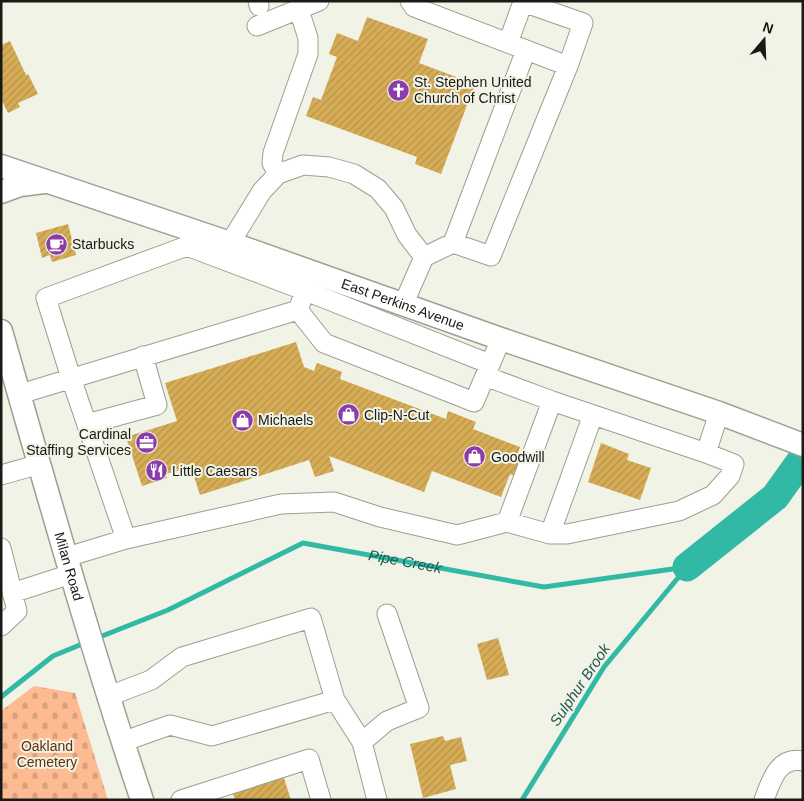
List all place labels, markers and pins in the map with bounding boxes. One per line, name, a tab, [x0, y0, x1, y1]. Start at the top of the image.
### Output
place label: St. Stephen United Church of Christ	[414, 74, 532, 106]
church icon: St. Stephen United Church of Christ	[386, 78, 410, 102]
cafe icon: Starbucks	[44, 232, 68, 256]
place label: Starbucks	[72, 236, 134, 252]
shop icon: Clip-N-Cut	[336, 403, 360, 427]
place label: Clip-N-Cut	[364, 407, 429, 423]
shop icon: Michaels	[230, 408, 254, 432]
place label: Michaels	[258, 412, 313, 428]
place label: Cardinal Staffing Services	[26, 426, 131, 458]
office icon: Cardinal Staffing Services	[135, 430, 159, 454]
shop icon: Goodwill	[463, 445, 487, 469]
place label: Goodwill	[491, 449, 545, 465]
restaurant icon: Little Caesars	[144, 459, 168, 483]
place label: Little Caesars	[172, 463, 258, 479]

